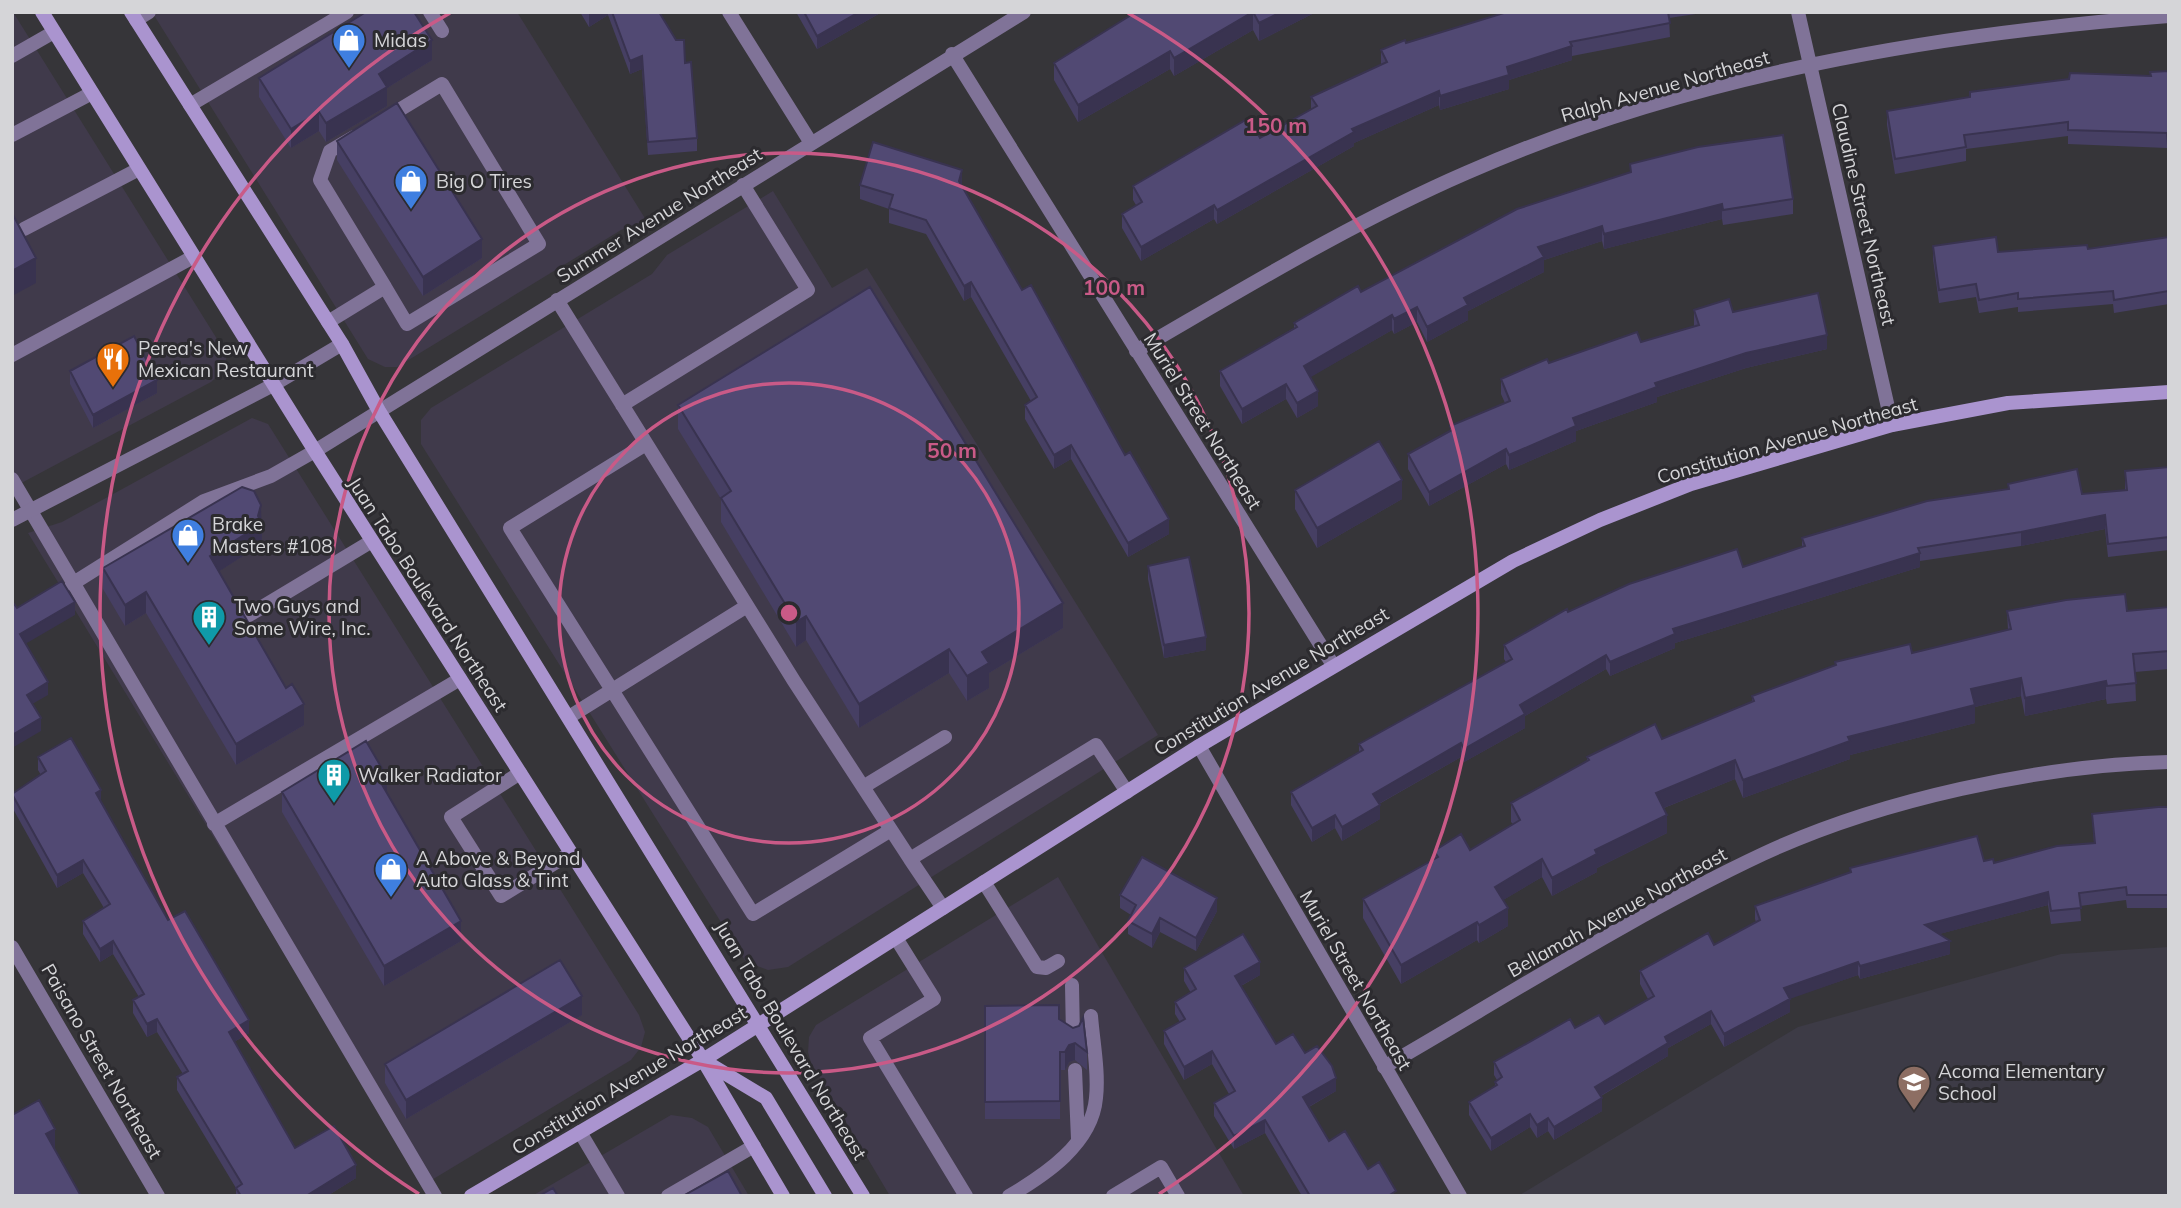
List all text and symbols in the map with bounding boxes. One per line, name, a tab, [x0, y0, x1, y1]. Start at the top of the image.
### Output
shop icon: Midas	[330, 21, 368, 70]
place label: Midas	[374, 28, 427, 52]
street label: Ralph Avenue Northeast	[1558, 45, 1772, 127]
street label: Claudine Street Northeast	[1827, 100, 1901, 328]
text: 150 m	[1245, 112, 1307, 138]
street label: Summer Avenue Northeast	[552, 142, 766, 288]
shop icon: Big O Tires	[392, 162, 430, 211]
place label: Big O Tires	[436, 169, 532, 193]
text: 100 m	[1083, 274, 1145, 300]
street label: Muriel Street Northeast	[1139, 328, 1267, 514]
place label: Perea's New Mexican Restaurant	[138, 336, 314, 382]
restaurant icon: Perea's New Mexican Restaurant	[94, 340, 132, 389]
street label: Constitution Avenue Northeast	[1654, 391, 1920, 489]
text: 50 m	[927, 437, 977, 463]
street label: Juan Tabo Boulevard Northeast	[343, 472, 513, 716]
place label: Brake Masters #108	[212, 512, 333, 558]
shop icon: Brake Masters #108	[169, 516, 207, 565]
place label: Two Guys and Some Wire, Inc.	[234, 594, 371, 640]
building icon: Two Guys and Some Wire, Inc.	[190, 598, 228, 647]
centre of rings	[777, 601, 801, 625]
street label: Constitution Avenue Northeast	[1149, 601, 1393, 761]
building icon: Walker Radiator	[315, 756, 353, 805]
place label: Walker Radiator	[358, 763, 502, 787]
street label: Bellamah Avenue Northeast	[1503, 841, 1731, 982]
place label: A Above & Beyond Auto Glass & Tint	[416, 846, 580, 892]
shop icon: A Above & Beyond Auto Glass & Tint	[372, 850, 410, 899]
street label: Muriel Street Northeast	[1295, 886, 1418, 1075]
street label: Juan Tabo Boulevard Northeast	[710, 916, 872, 1164]
street label: Paisano Street Northeast	[36, 959, 168, 1163]
street label: Constitution Avenue Northeast	[507, 1000, 751, 1160]
place label: Acoma Elementary School	[1938, 1059, 2105, 1105]
school or university icon: Acoma Elementary School	[1895, 1063, 1933, 1112]

